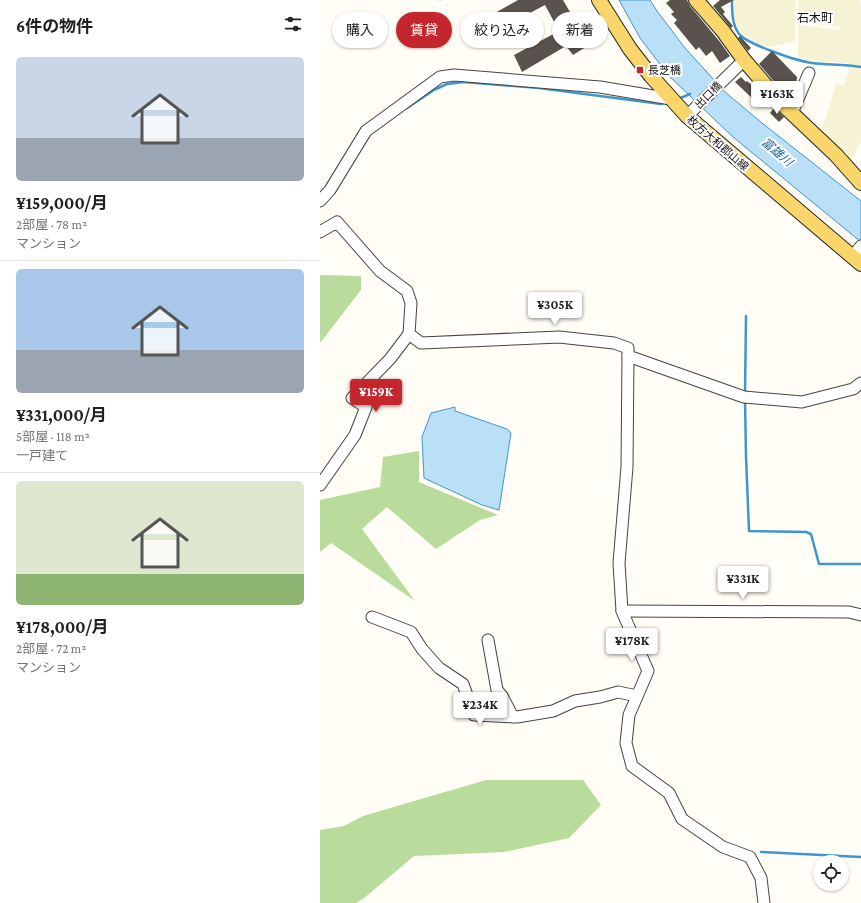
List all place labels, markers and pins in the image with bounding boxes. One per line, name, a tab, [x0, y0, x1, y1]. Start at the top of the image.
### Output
place label: 長芝橋	[648, 64, 681, 76]
marker: 長芝橋	[635, 65, 645, 75]
pin: ¥163K	[749, 81, 805, 115]
pin: ¥305K	[527, 292, 583, 326]
pin: ¥159K	[348, 379, 404, 413]
pin: ¥331K	[715, 566, 771, 600]
pin: ¥178K	[604, 628, 660, 662]
pin: ¥234K	[452, 692, 508, 726]

